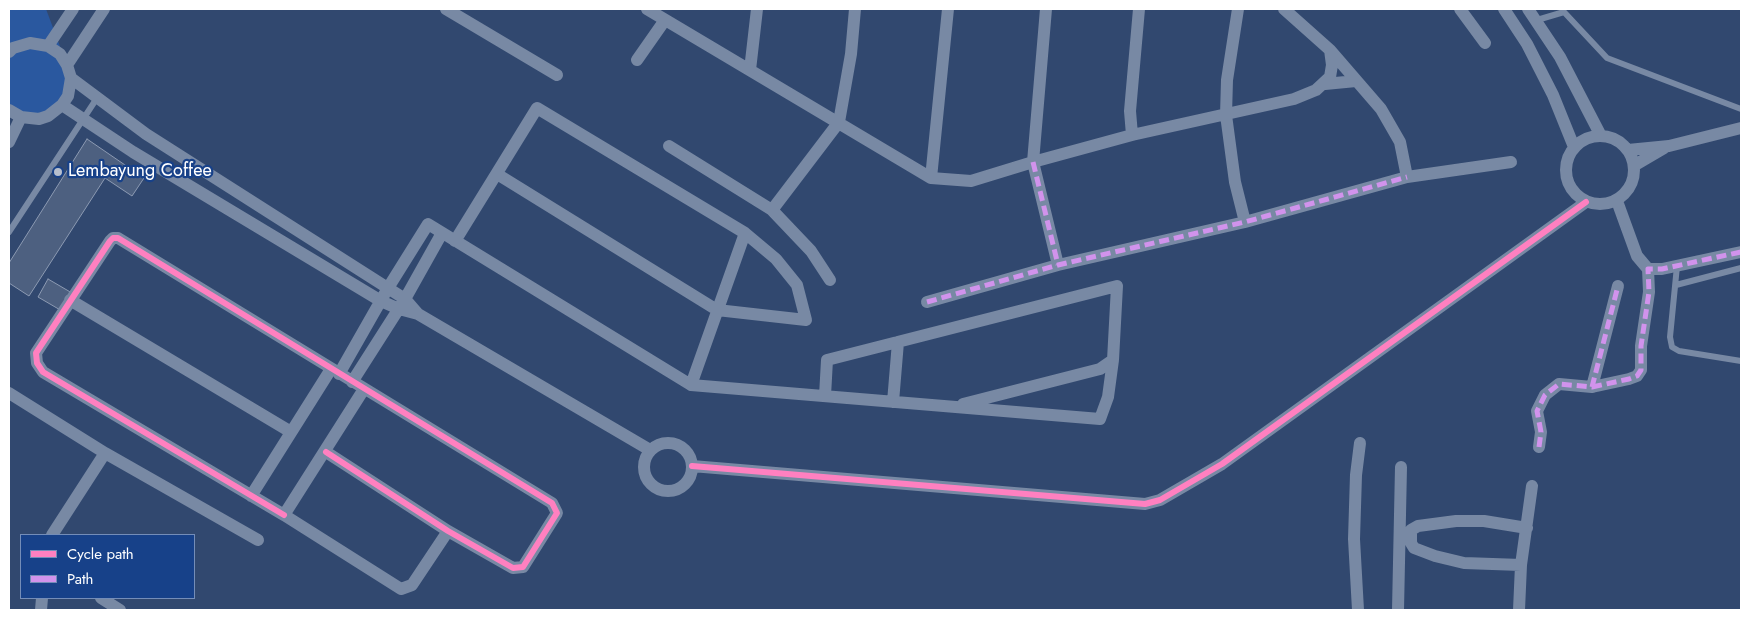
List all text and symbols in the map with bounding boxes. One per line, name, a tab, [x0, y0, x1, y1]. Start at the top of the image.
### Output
place label: Lembayung Coffee	[68, 161, 212, 183]
marker: Lembayung Coffee	[52, 166, 64, 178]
legend	[20, 534, 195, 599]
text: Cycle path	[67, 543, 134, 565]
text: Path	[67, 568, 93, 590]

